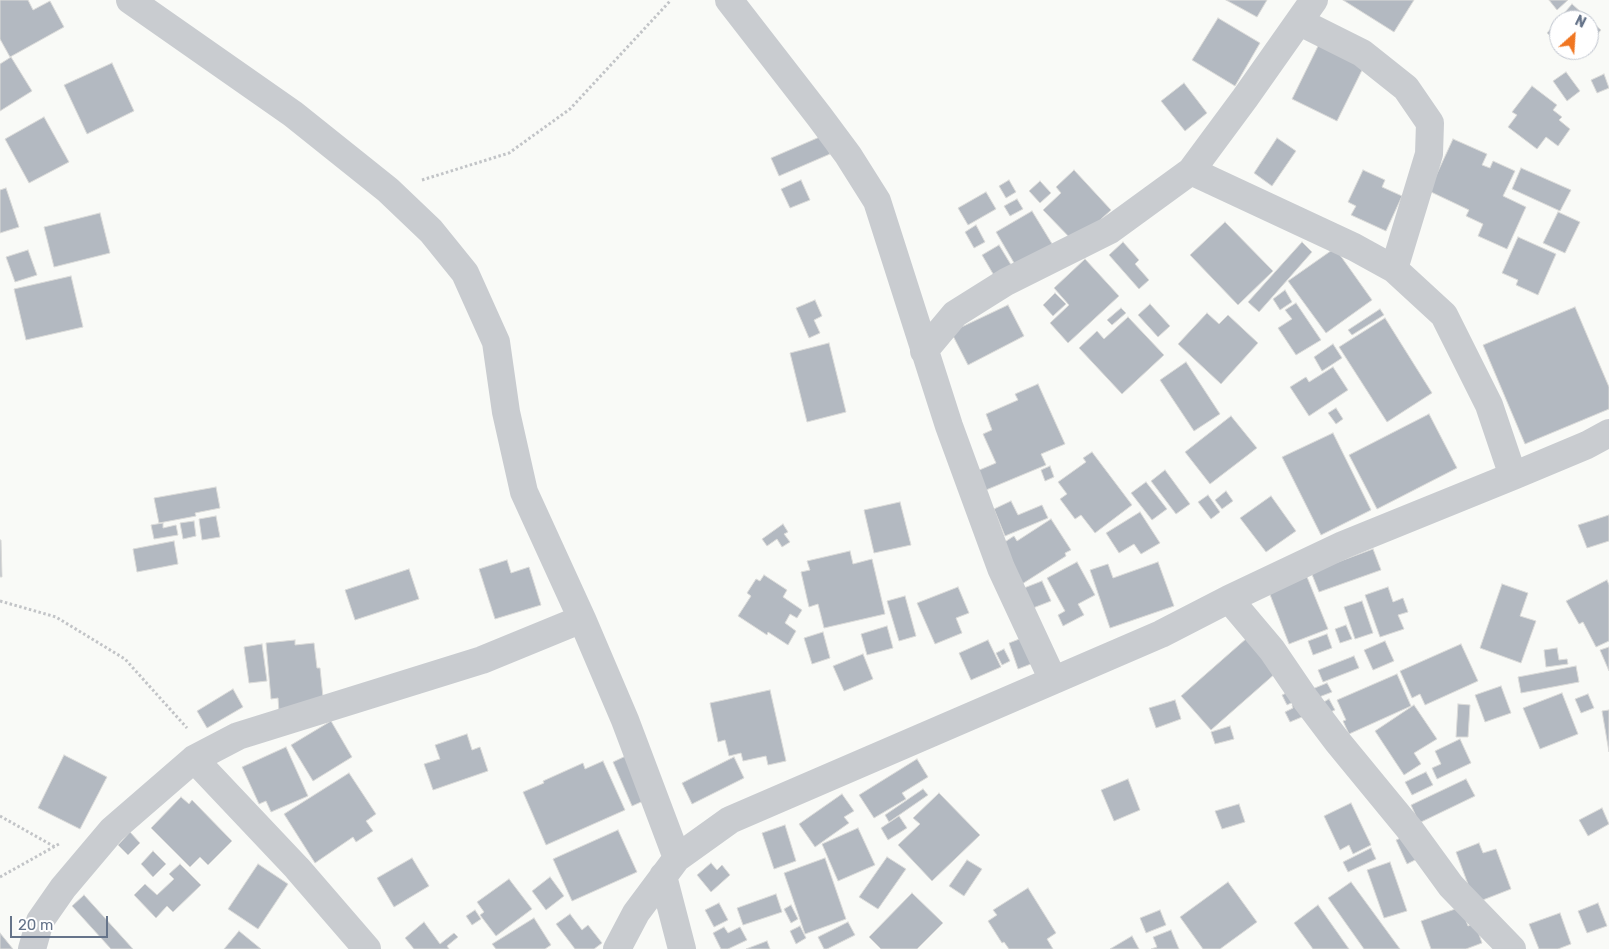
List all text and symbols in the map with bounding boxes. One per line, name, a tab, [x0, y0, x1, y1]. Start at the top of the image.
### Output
north arrow	[1549, 10, 1599, 60]
text: N	[1572, 12, 1589, 32]
scale bar	[12, 906, 110, 938]
text: 20 m	[18, 916, 53, 934]

